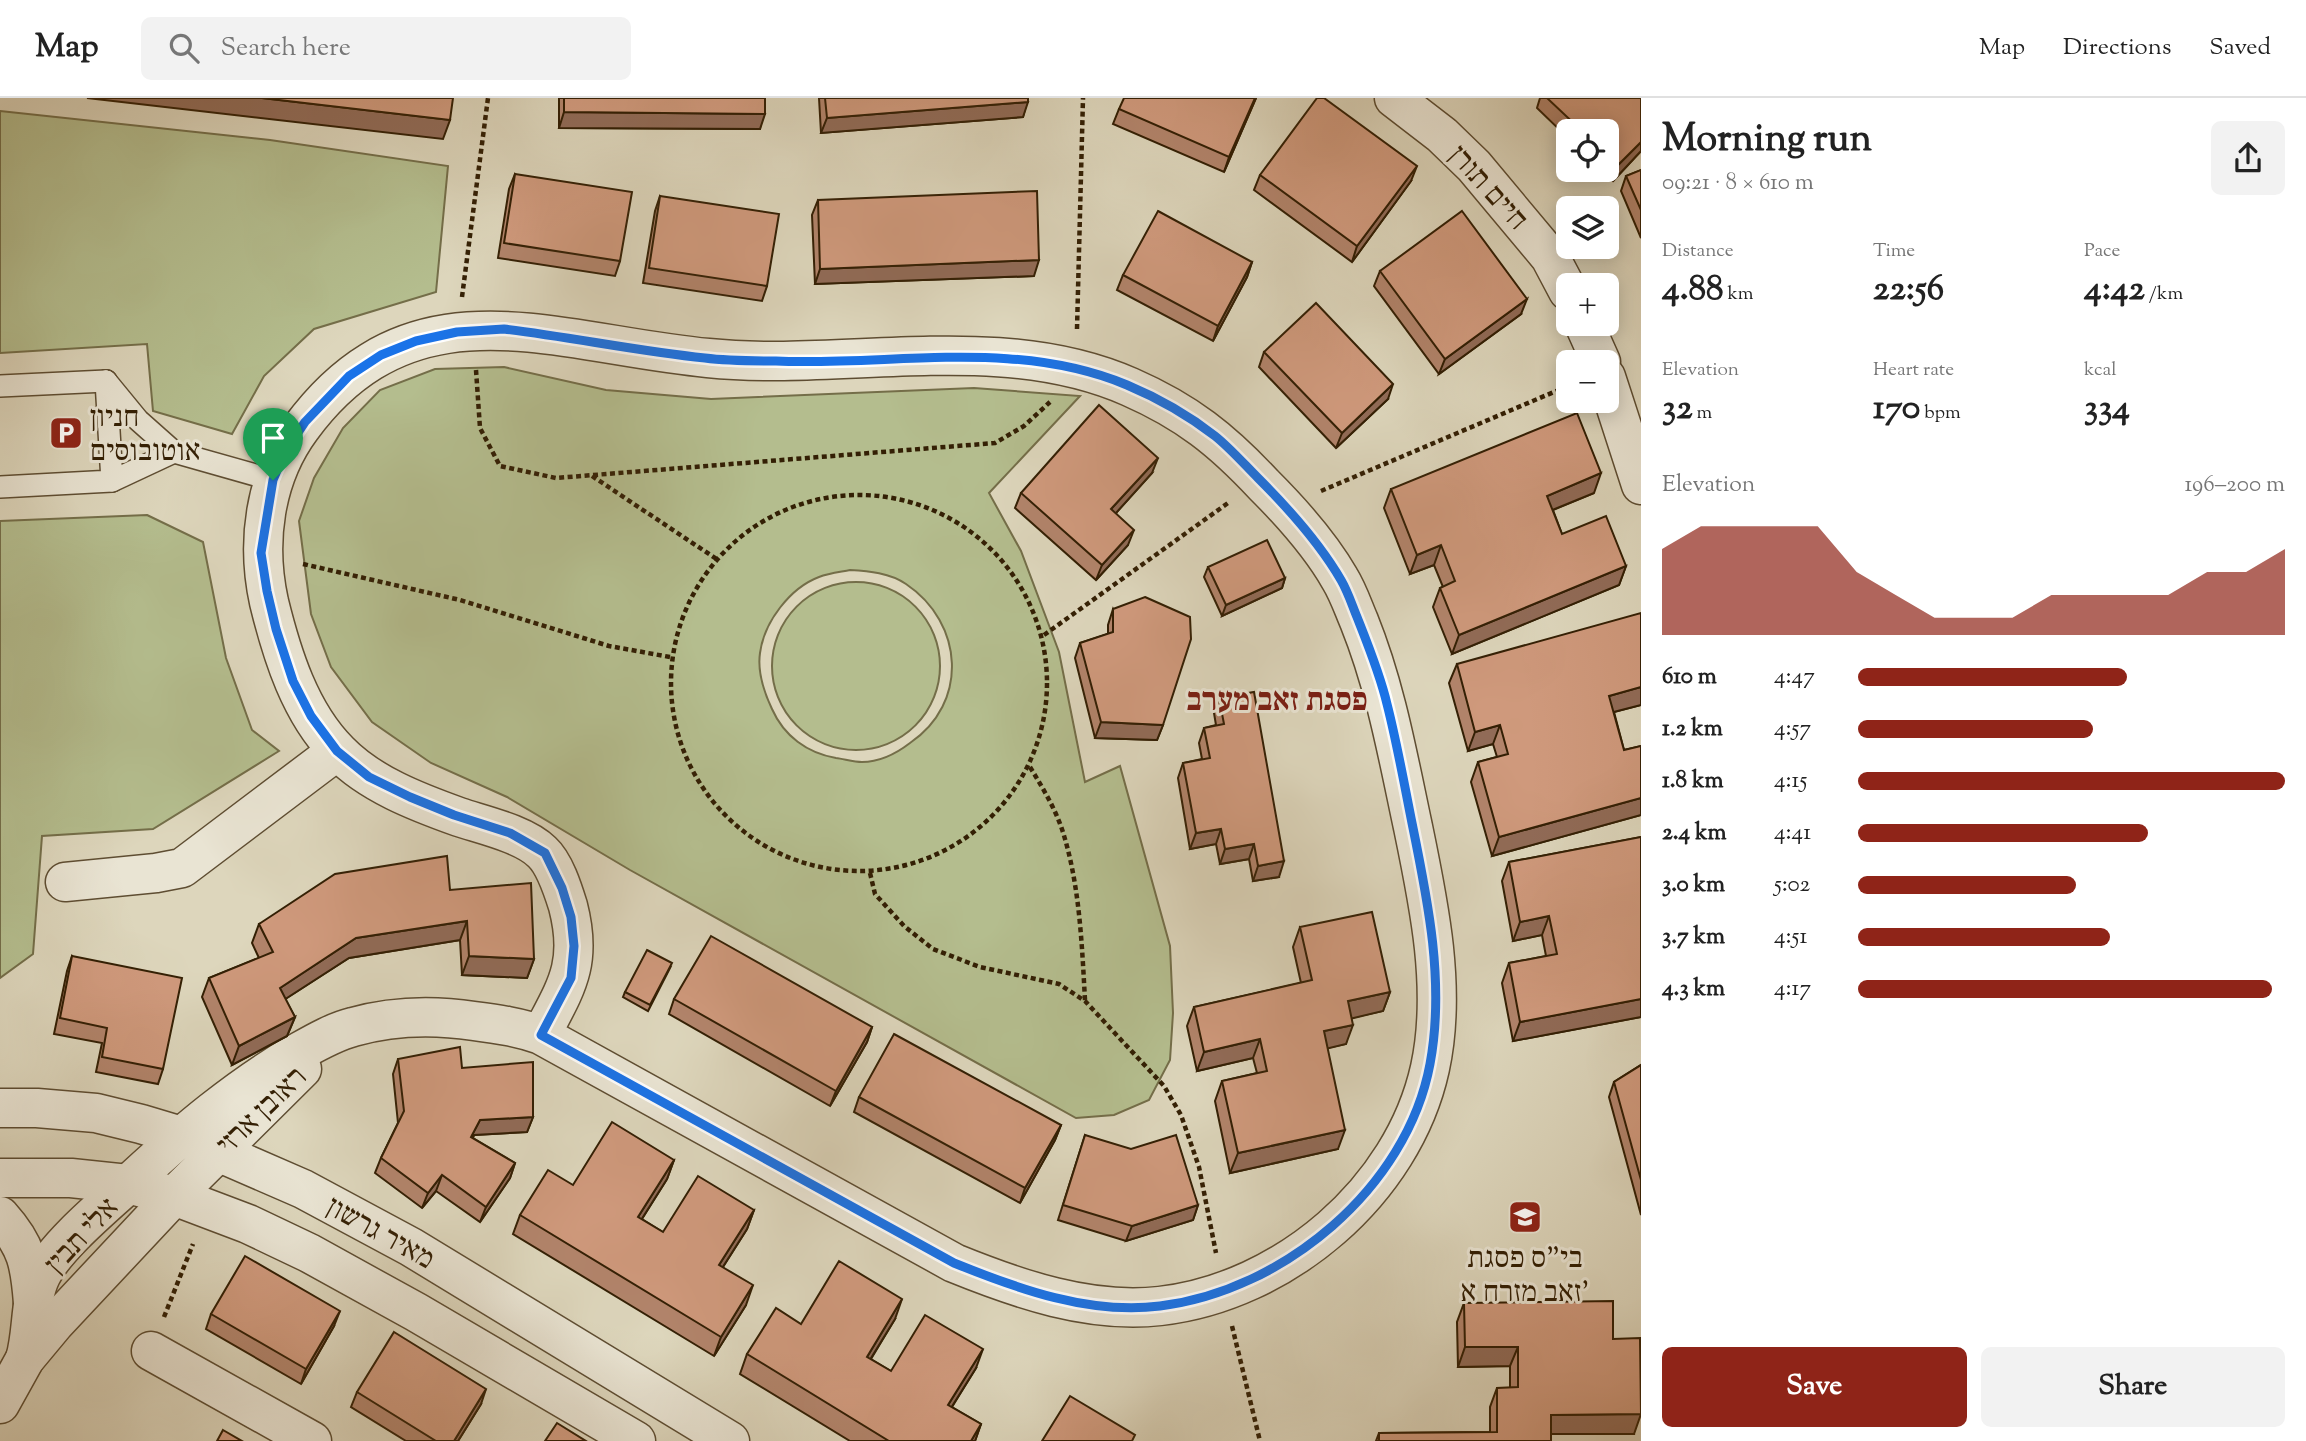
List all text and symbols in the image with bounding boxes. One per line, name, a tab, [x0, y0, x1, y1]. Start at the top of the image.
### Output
search box	[141, 17, 631, 80]
text: Map	[35, 24, 99, 72]
icon: search	[165, 29, 203, 67]
text: Search here	[221, 30, 351, 67]
text: Map	[1979, 31, 2025, 65]
text: Directions	[2063, 31, 2171, 65]
text: Saved	[2209, 31, 2271, 65]
text: Morning run	[1662, 114, 1872, 168]
map controls	[1556, 119, 1619, 413]
button: locate	[1556, 119, 1619, 182]
button: share	[2211, 121, 2285, 195]
street label: חיים תורן	[1437, 137, 1537, 241]
text: 09:21 · 8 × 610 m	[1662, 167, 1814, 200]
button: layers	[1556, 196, 1619, 259]
text: Distance	[1662, 238, 1734, 265]
text: Time	[1873, 238, 1915, 265]
text: Pace	[2084, 238, 2120, 265]
text: 4.88	[1662, 265, 1723, 316]
text: 22:56	[1873, 265, 1944, 316]
text: 4:42	[2084, 265, 2145, 316]
button: +	[1556, 273, 1619, 336]
text: km	[1723, 281, 1754, 308]
text: /km	[2145, 281, 2183, 308]
button: −	[1556, 350, 1619, 413]
text: Elevation	[1662, 357, 1739, 384]
text: Heart rate	[1873, 357, 1954, 384]
text: kcal	[2084, 357, 2117, 384]
text: 32	[1662, 384, 1693, 435]
text: 170	[1873, 384, 1920, 435]
text: 334	[2084, 384, 2130, 435]
place label: חניון אוטובוסים	[90, 397, 201, 474]
text: m	[1693, 400, 1712, 427]
text: bpm	[1920, 400, 1961, 427]
pin	[243, 408, 303, 480]
parking icon: חניון אוטובוסים	[47, 414, 85, 452]
icon: arrive	[254, 419, 292, 457]
text: Elevation	[1662, 469, 1755, 502]
text: 196–200 m	[2185, 469, 2285, 502]
text: 610 m	[1662, 661, 1717, 694]
text: 4:47	[1774, 661, 1815, 694]
district label: פסגת זאב מערב	[1186, 679, 1368, 725]
text: 1.2 km	[1662, 713, 1723, 746]
text: 4:57	[1774, 713, 1811, 746]
text: 1.8 km	[1662, 765, 1724, 798]
text: 4:15	[1774, 765, 1807, 798]
text: 2.4 km	[1662, 817, 1727, 850]
text: 4:41	[1774, 817, 1811, 850]
text: 3.0 km	[1662, 869, 1725, 902]
text: 5:02	[1774, 869, 1810, 902]
text: 3.7 km	[1662, 921, 1725, 954]
text: 4:51	[1774, 921, 1807, 954]
text: 4.3 km	[1662, 973, 1725, 1006]
text: 4:17	[1774, 973, 1811, 1006]
street label: ראובן ארזי	[208, 1058, 318, 1166]
street label: מאיר גרשון	[318, 1187, 442, 1282]
street label: אלי תבין	[36, 1189, 130, 1285]
school or university icon: בי"ס פסגת זאב מזרח א'	[1506, 1198, 1544, 1236]
place label: בי"ס פסגת זאב מזרח א'	[1461, 1238, 1589, 1315]
button: Save	[1662, 1347, 1967, 1427]
button: Share	[1981, 1347, 2285, 1427]

